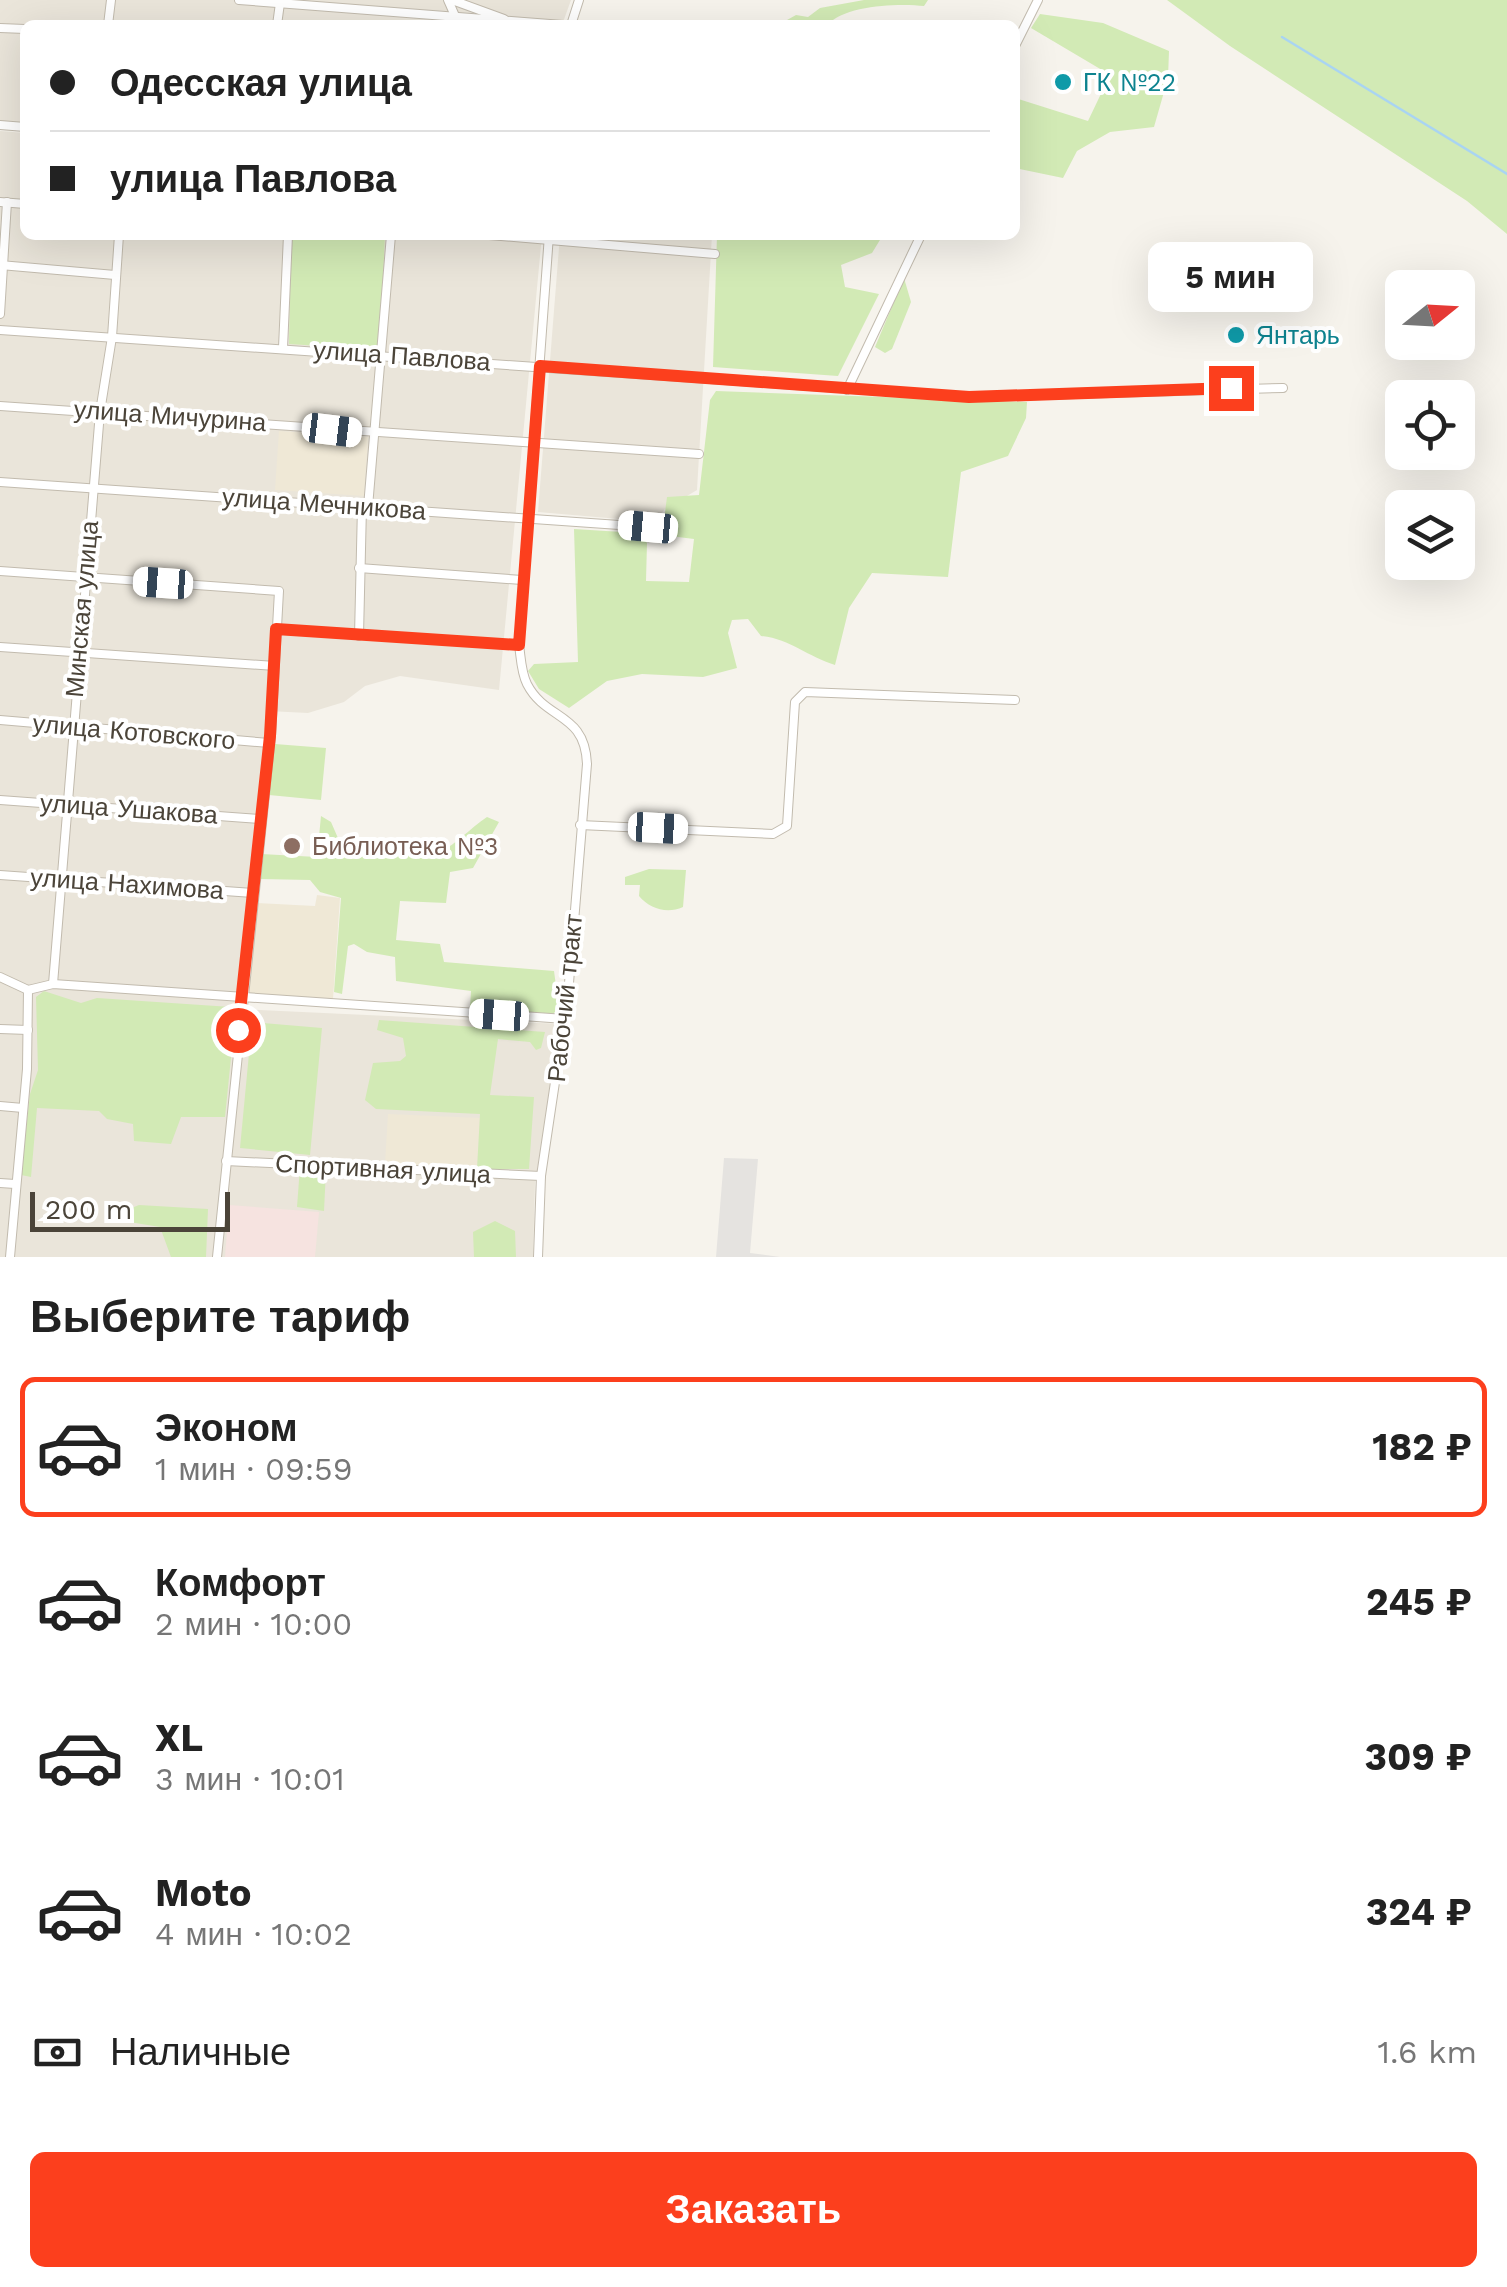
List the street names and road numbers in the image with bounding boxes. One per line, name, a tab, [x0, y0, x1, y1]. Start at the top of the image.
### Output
street label: улица Павлова	[312, 335, 492, 377]
street label: улица Мичурина	[73, 395, 267, 437]
street label: улица Мечникова	[221, 482, 427, 526]
street label: Минская улица	[60, 519, 104, 699]
street label: улица Котовского	[31, 709, 237, 755]
street label: улица Ушакова	[39, 788, 219, 830]
street label: улица Нахимова	[29, 863, 225, 905]
street label: Рабочий тракт	[542, 912, 588, 1083]
street label: Спортивная улица	[274, 1149, 492, 1189]

